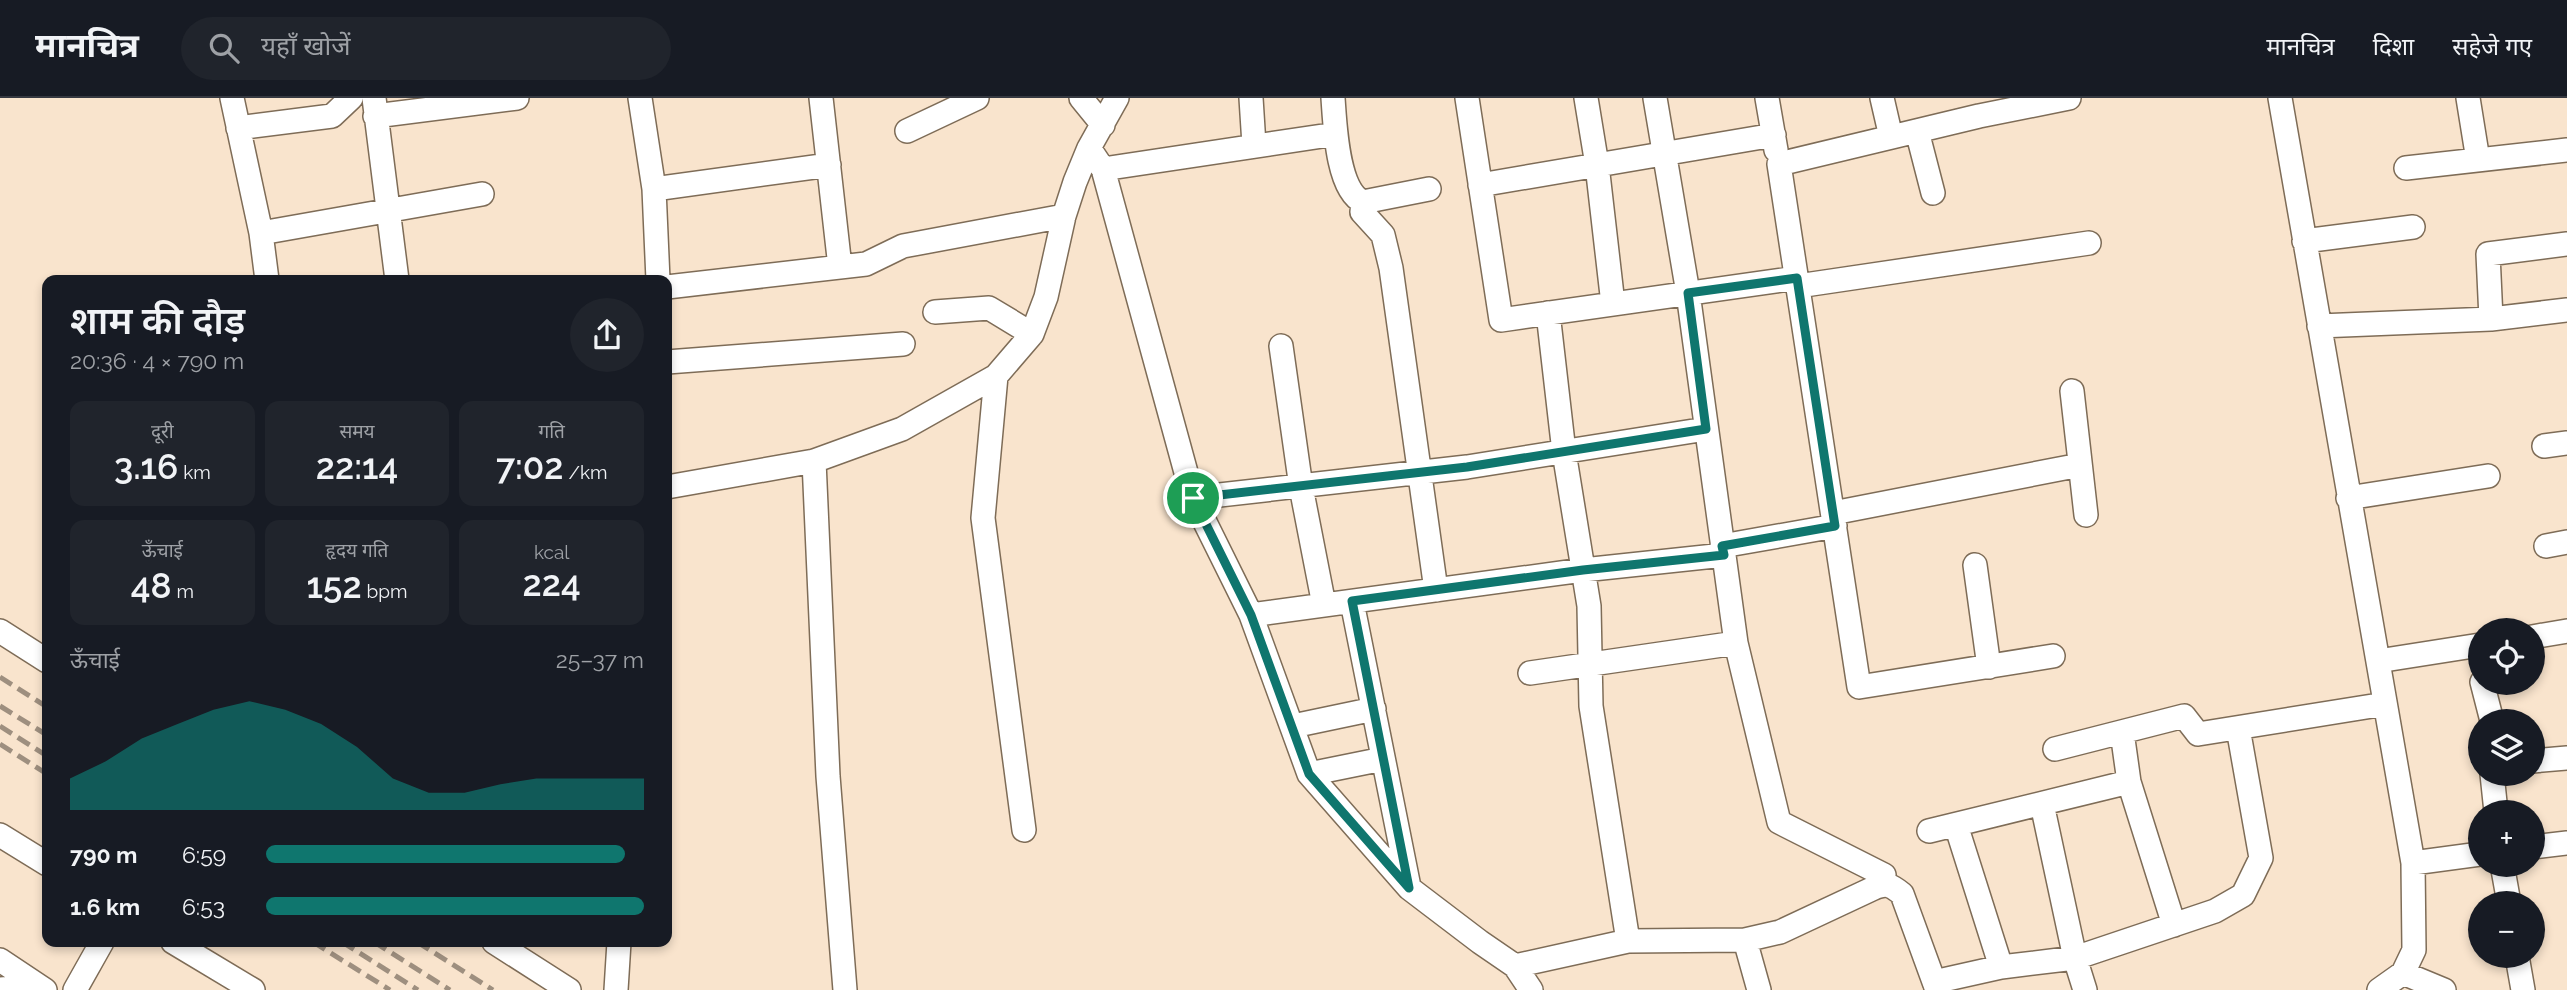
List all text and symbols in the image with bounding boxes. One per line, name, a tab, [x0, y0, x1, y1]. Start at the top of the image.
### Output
search box	[181, 17, 671, 80]
text: मानचित्र	[35, 26, 139, 65]
icon: search	[205, 29, 243, 67]
text: यहाँ खोजें	[261, 31, 351, 61]
text: मानचित्र	[2266, 32, 2335, 61]
text: दिशा	[2373, 32, 2414, 61]
text: सहेजे गए	[2452, 32, 2532, 61]
text: शाम की दौड़	[70, 298, 245, 343]
button: share	[570, 298, 644, 372]
text: 20:36 · 4 × 790 m	[70, 347, 244, 374]
text: दूरी	[151, 420, 174, 442]
text: समय	[339, 420, 375, 442]
text: गति	[538, 420, 565, 442]
text: 3.16	[114, 446, 178, 487]
text: 22:14	[316, 446, 398, 487]
text: 7:02	[496, 446, 564, 487]
text: km	[178, 461, 211, 483]
text: /km	[564, 461, 607, 483]
pin	[1163, 468, 1223, 528]
icon: arrive	[1174, 479, 1212, 517]
text: ऊँचाई	[142, 539, 183, 561]
text: हृदय गति	[326, 539, 388, 561]
text: kcal	[534, 541, 569, 563]
text: 224	[523, 563, 581, 604]
text: 48	[131, 565, 172, 606]
text: 152	[307, 565, 362, 606]
text: m	[172, 580, 194, 602]
text: bpm	[362, 580, 407, 602]
map controls	[2468, 618, 2545, 968]
button: locate	[2468, 618, 2545, 695]
text: ऊँचाई	[70, 646, 120, 673]
text: 25–37 m	[556, 646, 644, 673]
button: layers	[2468, 709, 2545, 786]
button: +	[2468, 800, 2545, 877]
text: 790 m	[70, 841, 138, 868]
text: 6:59	[182, 841, 226, 868]
button: −	[2468, 891, 2545, 968]
text: 1.6 km	[70, 893, 140, 920]
text: 6:53	[182, 893, 225, 920]

